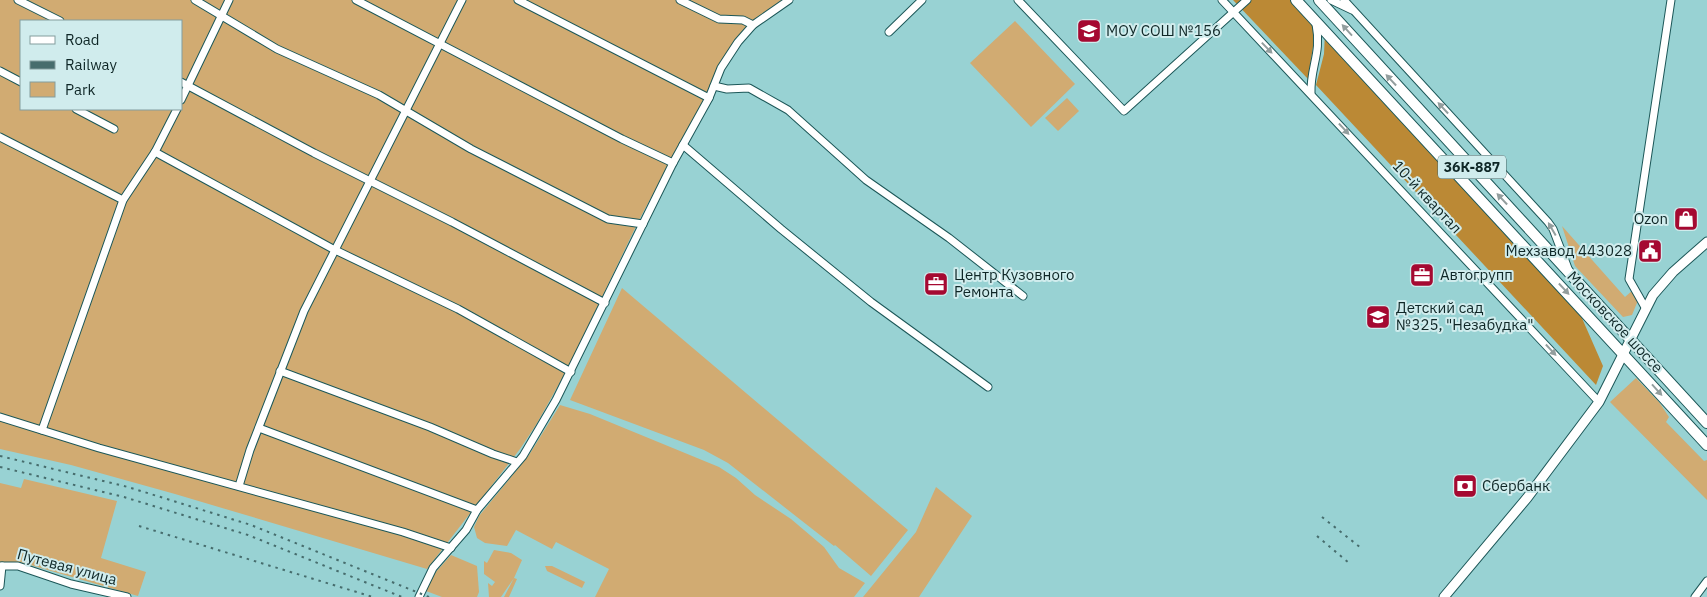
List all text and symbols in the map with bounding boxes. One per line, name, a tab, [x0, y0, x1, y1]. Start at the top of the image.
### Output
school or university icon: МОУ СОШ №156	[1076, 18, 1102, 44]
legend	[20, 20, 182, 110]
place label: МОУ СОШ №156	[1106, 21, 1221, 40]
one-way arrow	[1341, 24, 1352, 37]
text: Road	[65, 30, 100, 49]
one-way arrow	[1261, 41, 1273, 53]
text: Railway	[65, 55, 118, 74]
one-way arrow	[1385, 74, 1397, 86]
text: Park	[65, 80, 95, 99]
one-way arrow	[1437, 102, 1449, 114]
one-way arrow	[1338, 122, 1350, 134]
street label: 10-й квартал	[1389, 156, 1466, 237]
road number: 36К-887	[1438, 156, 1506, 178]
one-way arrow	[1496, 193, 1508, 205]
shop icon: Ozon	[1673, 206, 1699, 232]
place label: Ozon	[1634, 209, 1668, 228]
one-way arrow	[1547, 222, 1556, 235]
public building icon: Мехзавод 443028	[1637, 238, 1663, 264]
place label: Мехзавод 443028	[1506, 241, 1632, 260]
office icon: Автогрупп	[1409, 262, 1435, 288]
place label: Центр Кузовного Ремонта	[954, 265, 1074, 301]
place label: Автогрупп	[1440, 265, 1513, 284]
street label: Московское шоссе	[1563, 267, 1667, 376]
office icon: Центр Кузовного Ремонта	[923, 271, 949, 297]
one-way arrow	[1558, 283, 1570, 295]
place label: Детский сад №325, "Незабудка"	[1396, 298, 1533, 334]
school or university icon: Детский сад №325, "Незабудка"	[1365, 304, 1391, 330]
one-way arrow	[1545, 343, 1557, 355]
one-way arrow	[1651, 384, 1663, 396]
bank icon: Сбербанк	[1452, 473, 1478, 499]
place label: Сбербанк	[1482, 476, 1550, 495]
street label: Путевая улица	[15, 544, 119, 589]

